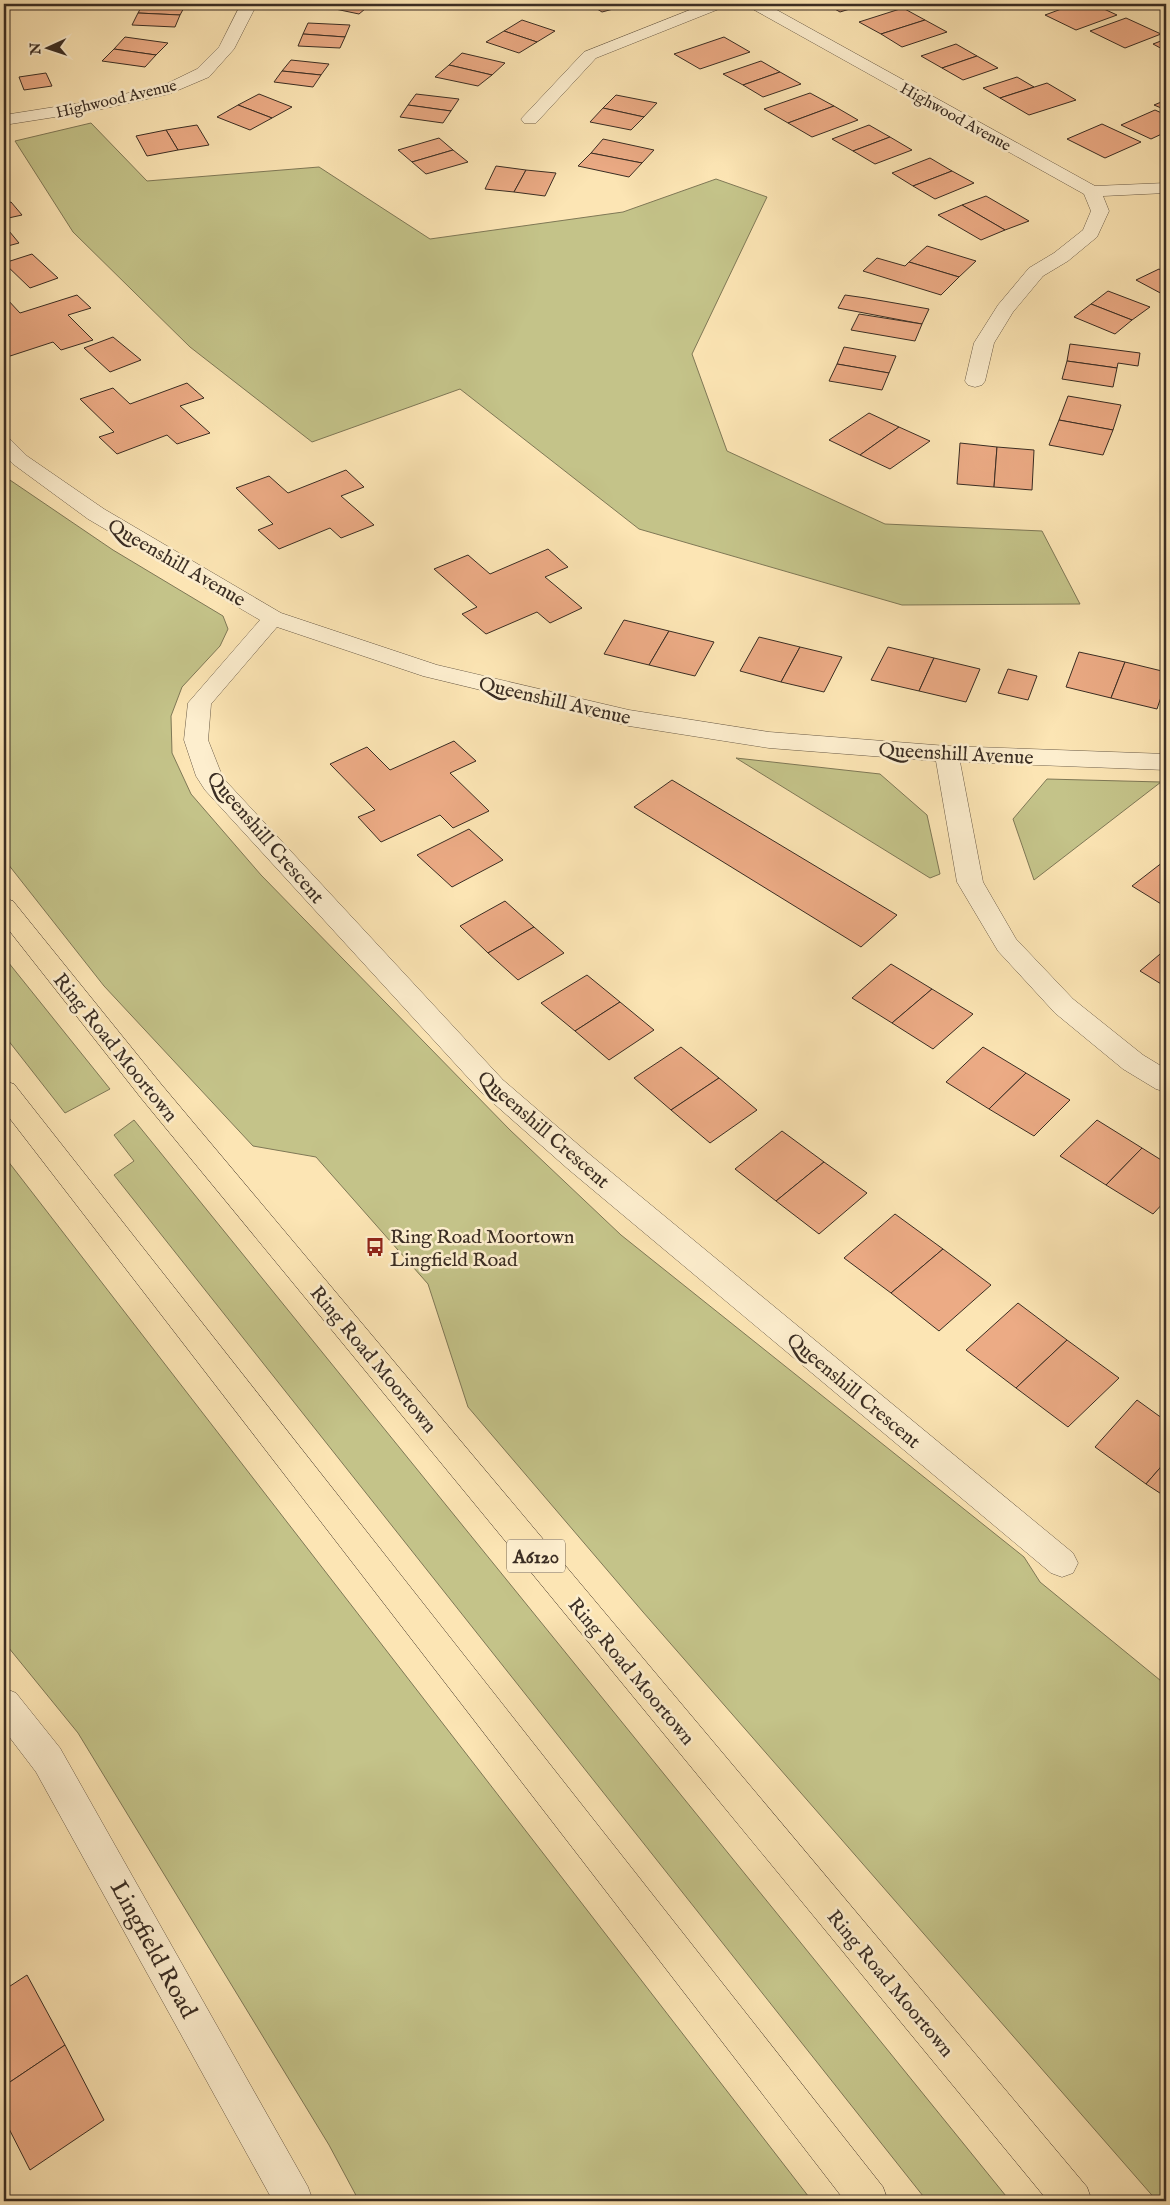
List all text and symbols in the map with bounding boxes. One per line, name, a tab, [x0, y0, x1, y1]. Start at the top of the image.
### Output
north arrow	[22, 22, 72, 72]
text: N	[27, 42, 45, 56]
street label: Highwood Avenue	[54, 76, 179, 124]
street label: Highwood Avenue	[896, 79, 1014, 156]
street label: Queenshill Avenue	[103, 514, 250, 613]
street label: Queenshill Avenue	[476, 672, 633, 731]
street label: Queenshill Avenue	[878, 738, 1034, 771]
street label: Queenshill Crescent	[201, 767, 329, 909]
street label: Ring Road Moortown	[47, 968, 183, 1128]
street label: Queenshill Crescent	[472, 1066, 614, 1194]
place label: Ring Road Moortown Lingfield Road	[390, 1225, 575, 1273]
bus stop icon: Ring Road Moortown Lingfield Road	[364, 1236, 386, 1258]
street label: Ring Road Moortown	[304, 1281, 442, 1439]
street label: Queenshill Crescent	[781, 1328, 925, 1455]
road number: A6120	[507, 1540, 565, 1572]
street label: Ring Road Moortown	[562, 1593, 700, 1751]
street label: Lingfield Road	[102, 1875, 203, 2024]
street label: Ring Road Moortown	[821, 1905, 959, 2063]

